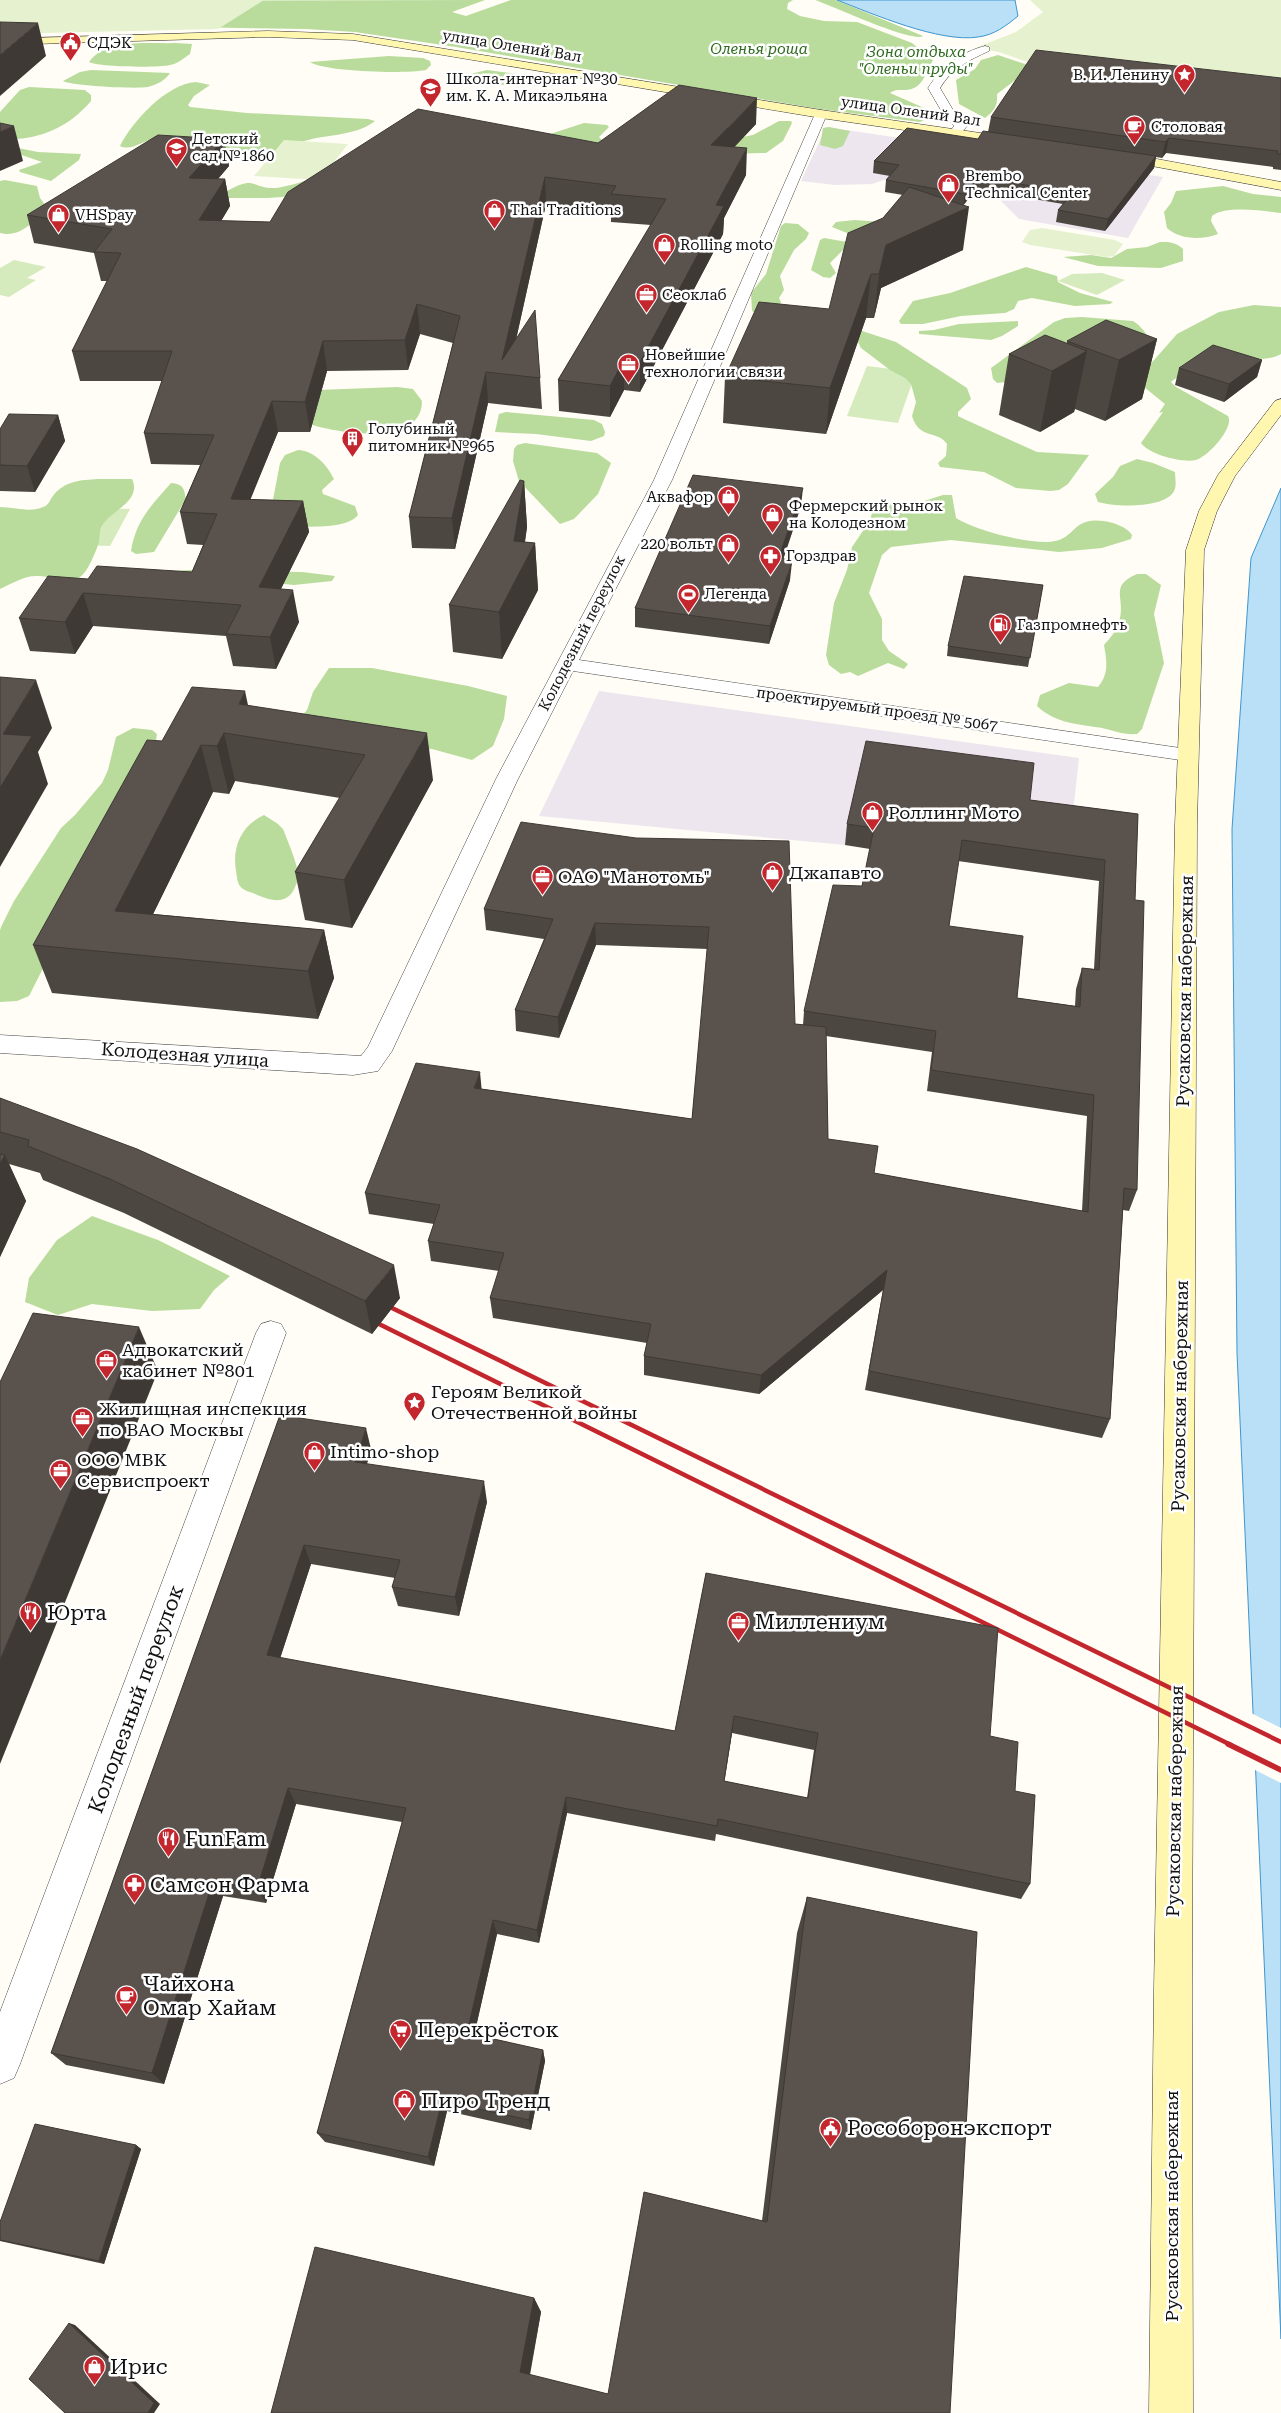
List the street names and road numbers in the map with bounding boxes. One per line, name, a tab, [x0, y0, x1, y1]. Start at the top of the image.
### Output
street label: улица Олений Вал	[441, 26, 583, 66]
street label: улица Олений Вал	[840, 92, 982, 130]
street label: Колодезный переулок	[535, 552, 629, 714]
street label: проектируемый проезд № 5067	[755, 683, 999, 735]
street label: Русаковская набережная	[1172, 875, 1197, 1107]
street label: Колодезная улица	[100, 1038, 270, 1071]
street label: Русаковская набережная	[1167, 1280, 1192, 1512]
street label: Колодезный переулок	[83, 1582, 189, 1816]
street label: Русаковская набережная	[1162, 1685, 1187, 1917]
street label: Русаковская набережная	[1161, 2090, 1182, 2322]

